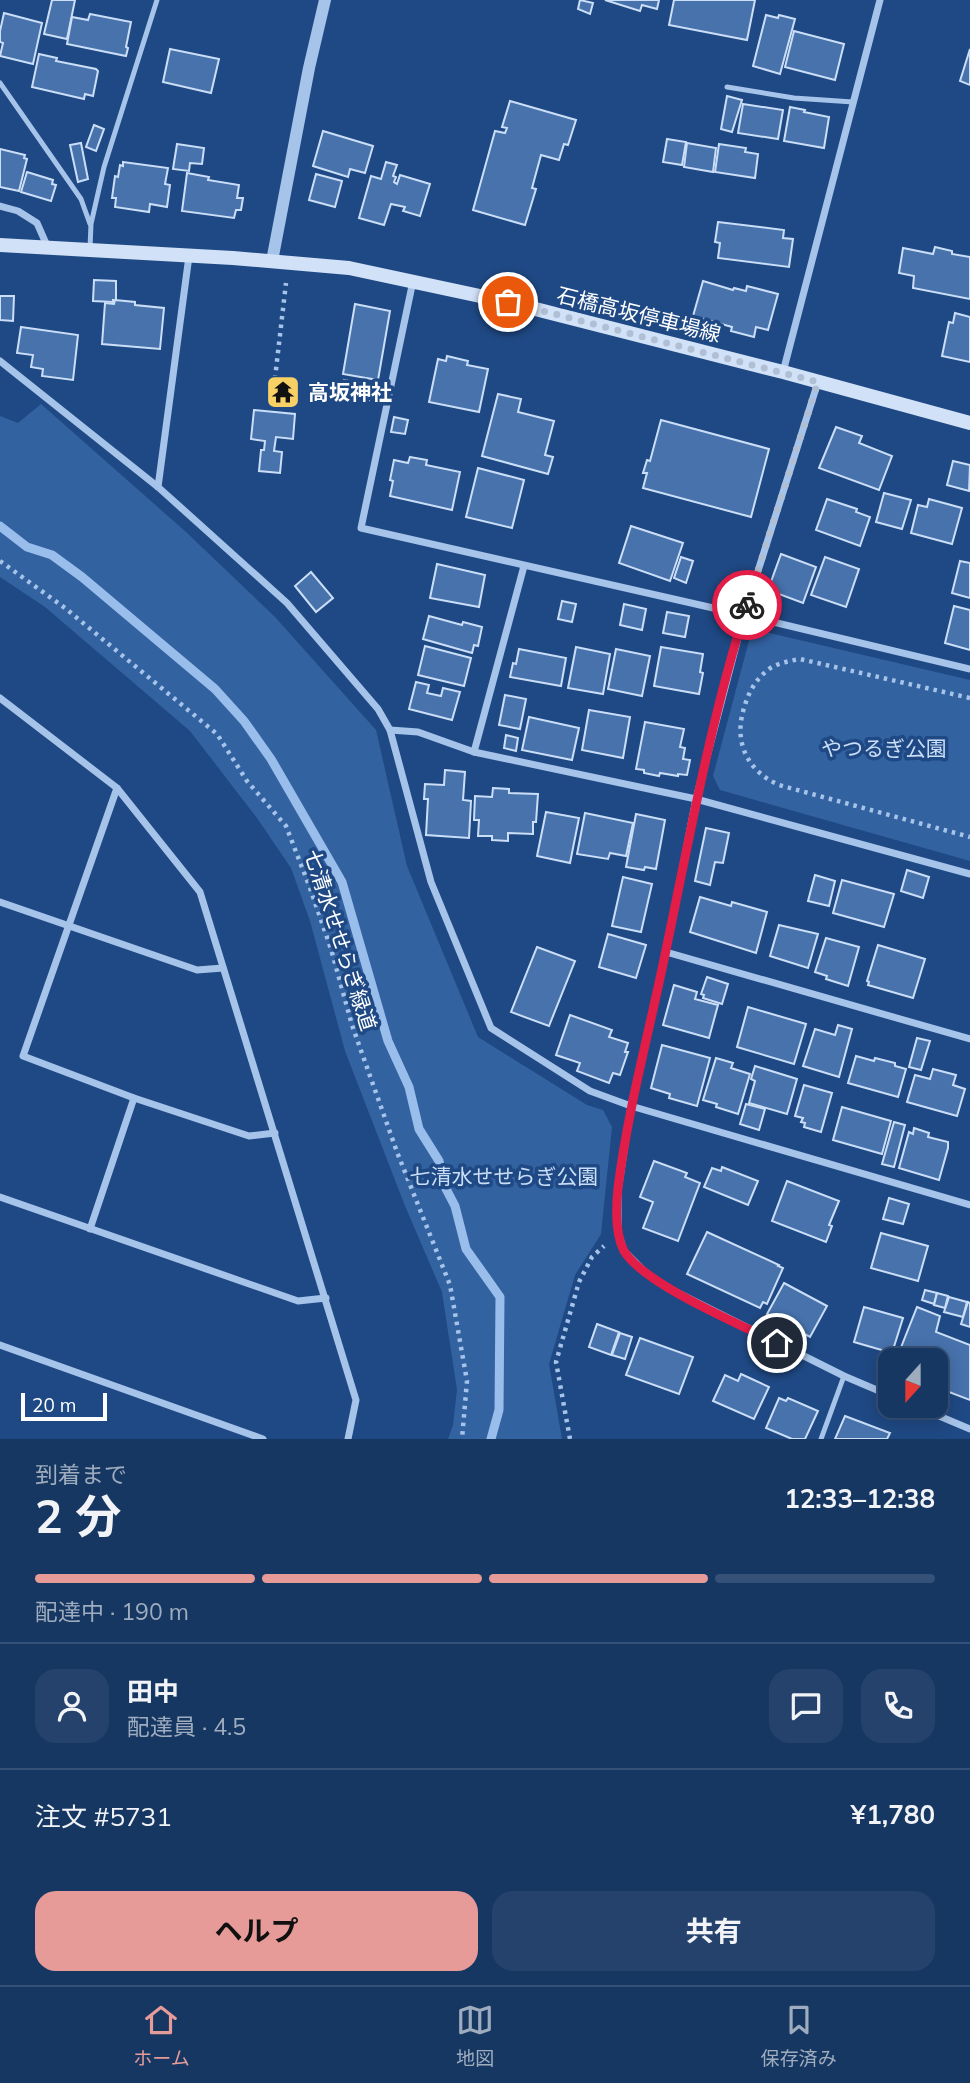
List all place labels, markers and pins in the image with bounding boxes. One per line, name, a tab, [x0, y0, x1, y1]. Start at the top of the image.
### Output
pin	[478, 272, 538, 332]
temple icon: 高坂神社	[264, 373, 302, 411]
place label: 高坂神社	[308, 379, 392, 405]
pin	[747, 1313, 807, 1373]

